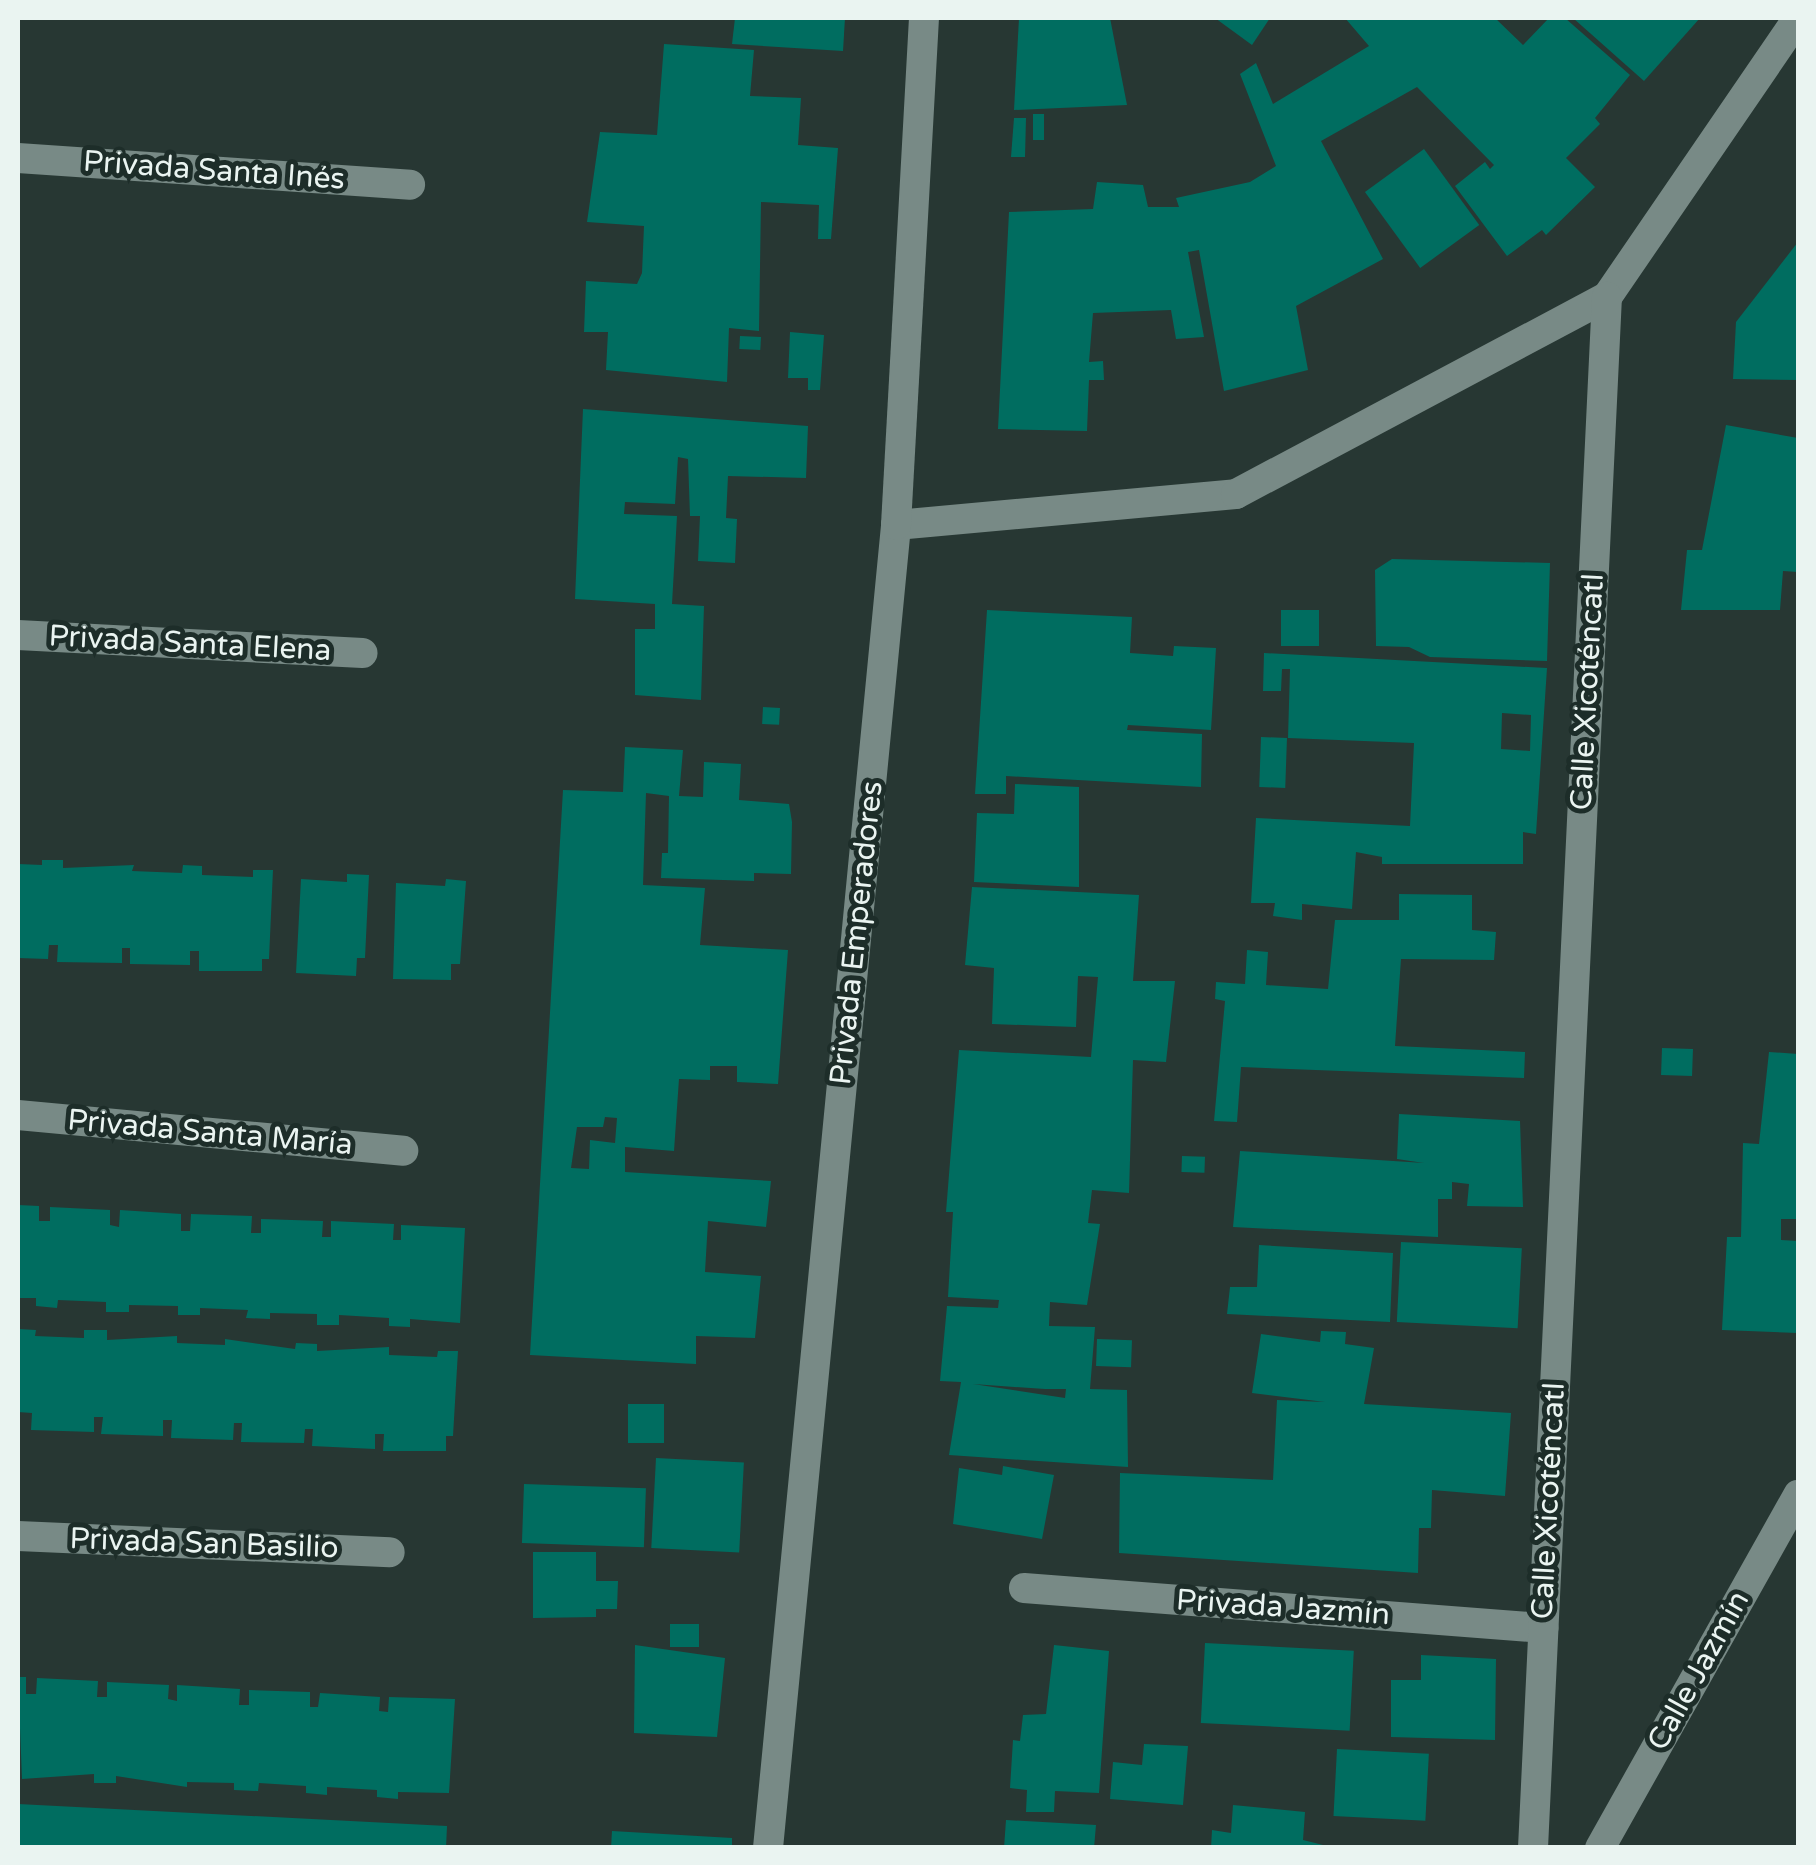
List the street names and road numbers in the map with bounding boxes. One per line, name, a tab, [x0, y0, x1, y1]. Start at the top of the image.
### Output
street label: Privada Santa Inés	[82, 144, 346, 198]
street label: Calle Xicoténcatl	[1564, 573, 1612, 811]
street label: Privada Santa Elena	[48, 619, 332, 669]
street label: Privada Emperadores	[823, 779, 891, 1087]
street label: Privada Santa María	[66, 1103, 354, 1163]
street label: Calle Xicoténcatl	[1525, 1382, 1573, 1620]
street label: Privada San Basilio	[69, 1521, 339, 1567]
street label: Privada Jazmín	[1175, 1583, 1391, 1633]
street label: Calle Jazmín	[1640, 1585, 1758, 1757]

